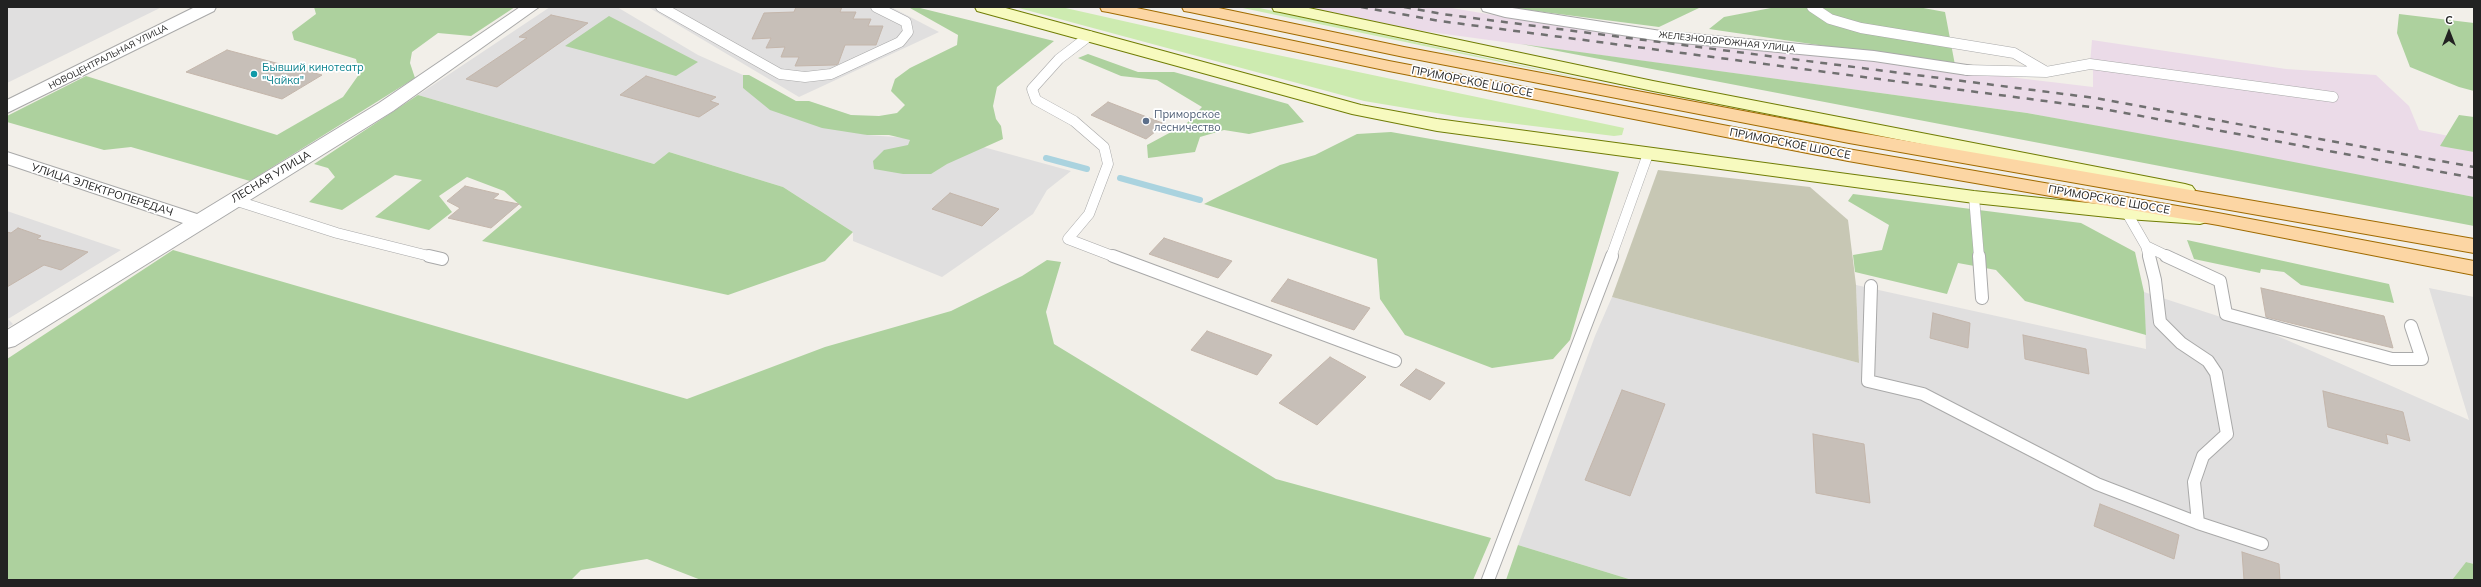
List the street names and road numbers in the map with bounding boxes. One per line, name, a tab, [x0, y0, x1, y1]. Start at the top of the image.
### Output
street label: НОВОЦЕНТРАЛЬНАЯ УЛИЦА	[47, 22, 169, 92]
street label: ЖЕЛЕЗНОДОРОЖНАЯ УЛИЦА	[1658, 29, 1796, 55]
street label: ПРИМОРСКОЕ ШОССЕ	[1410, 64, 1534, 100]
street label: ПРИМОРСКОЕ ШОССЕ	[1728, 126, 1852, 162]
street label: ЛЕСНАЯ УЛИЦА	[229, 148, 313, 206]
street label: УЛИЦА ЭЛЕКТРОПЕРЕДАЧ	[30, 161, 174, 219]
street label: ПРИМОРСКОЕ ШОССЕ	[2047, 183, 2171, 217]

